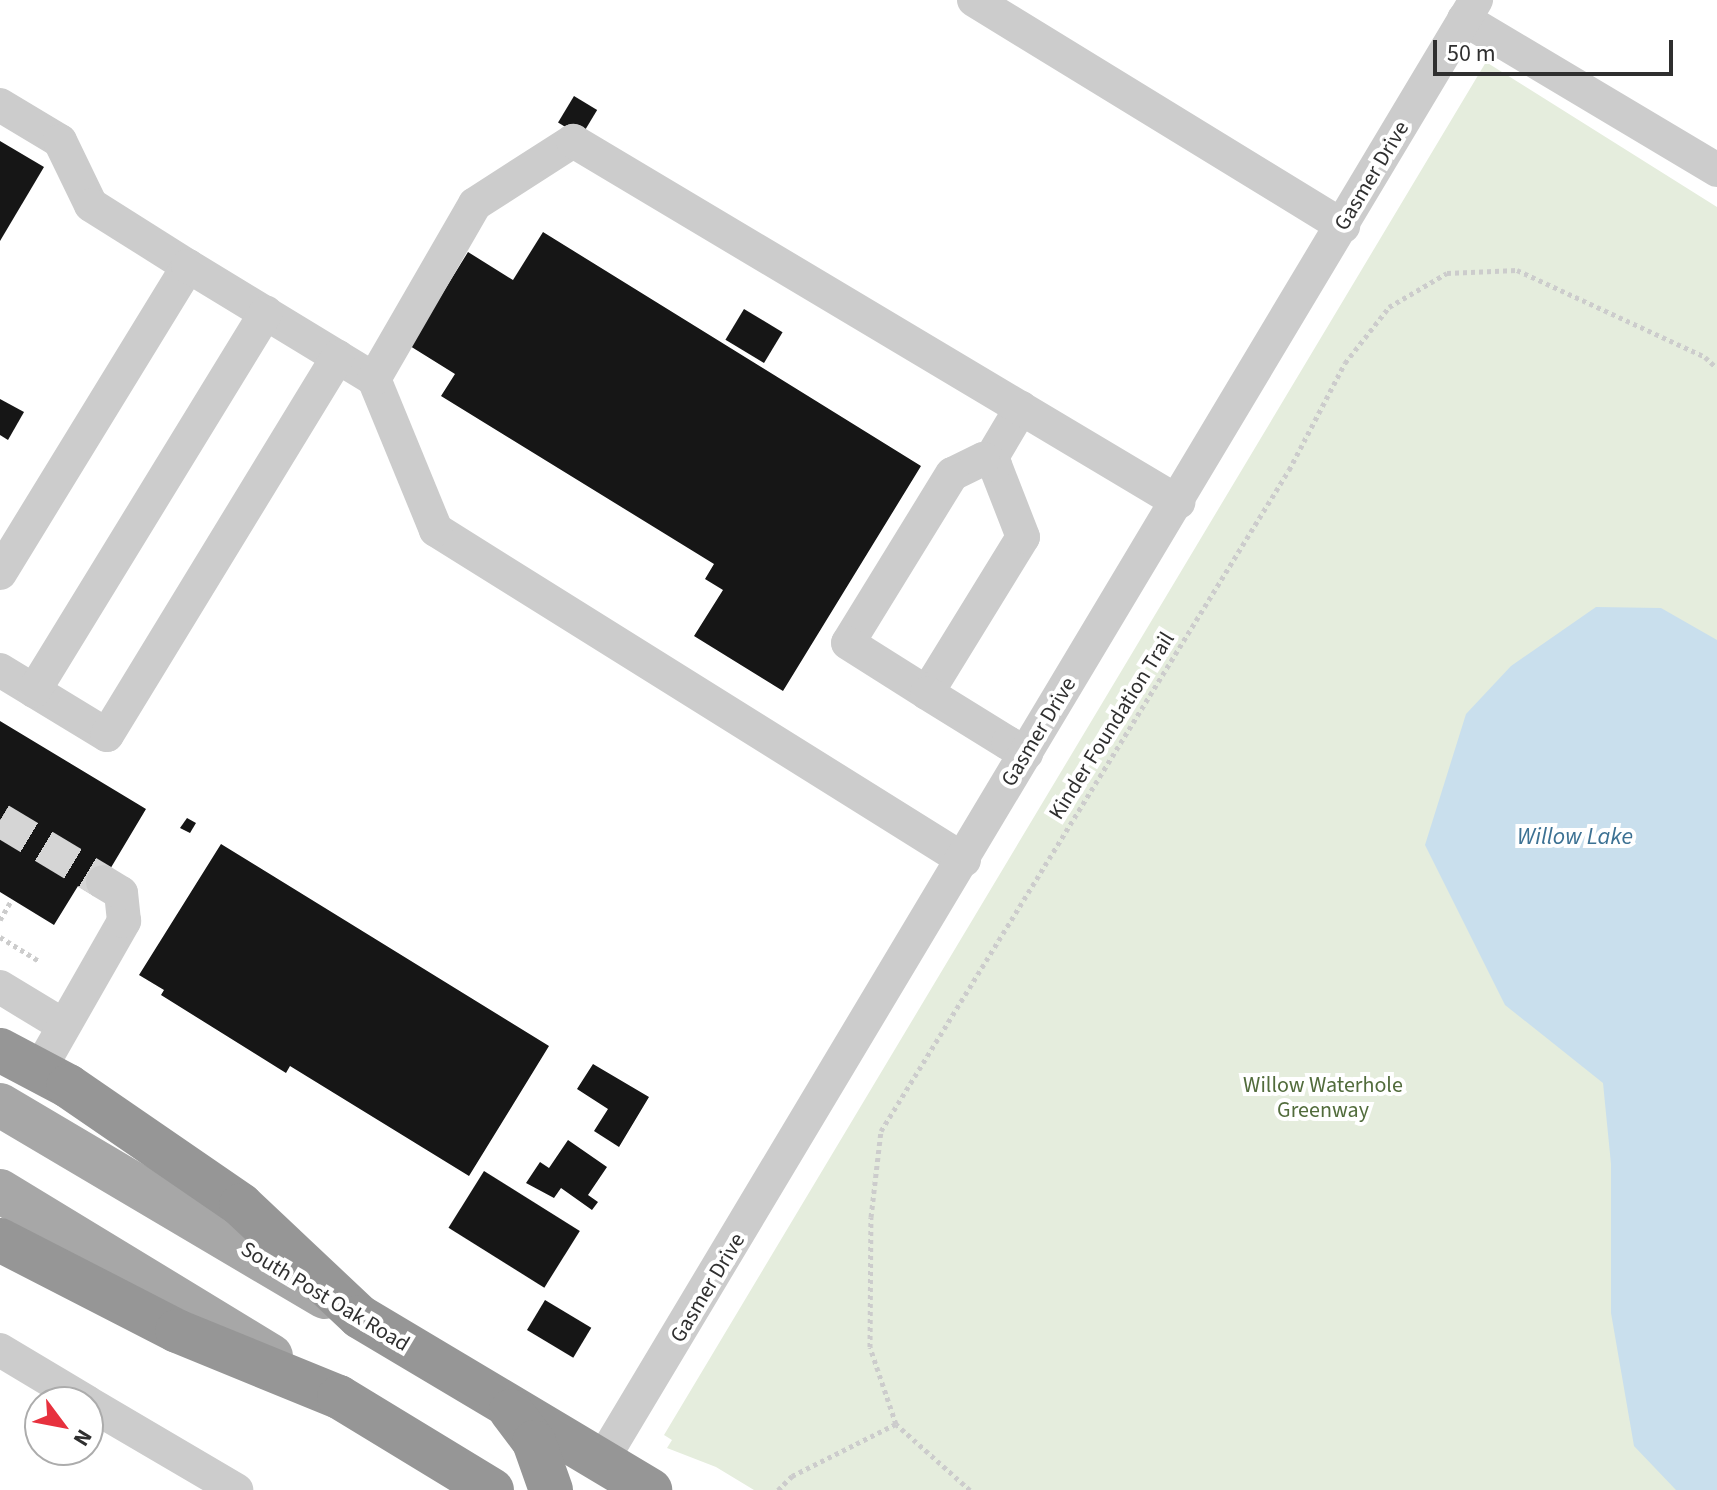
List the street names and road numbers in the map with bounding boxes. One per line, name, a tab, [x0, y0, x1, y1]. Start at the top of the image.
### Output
street label: Gasmer Drive	[1329, 117, 1415, 235]
street label: Kinder Foundation Trail	[1044, 627, 1180, 825]
street label: Gasmer Drive	[996, 673, 1082, 791]
street label: Gasmer Drive	[665, 1229, 751, 1347]
street label: South Post Oak Road	[236, 1236, 414, 1358]

